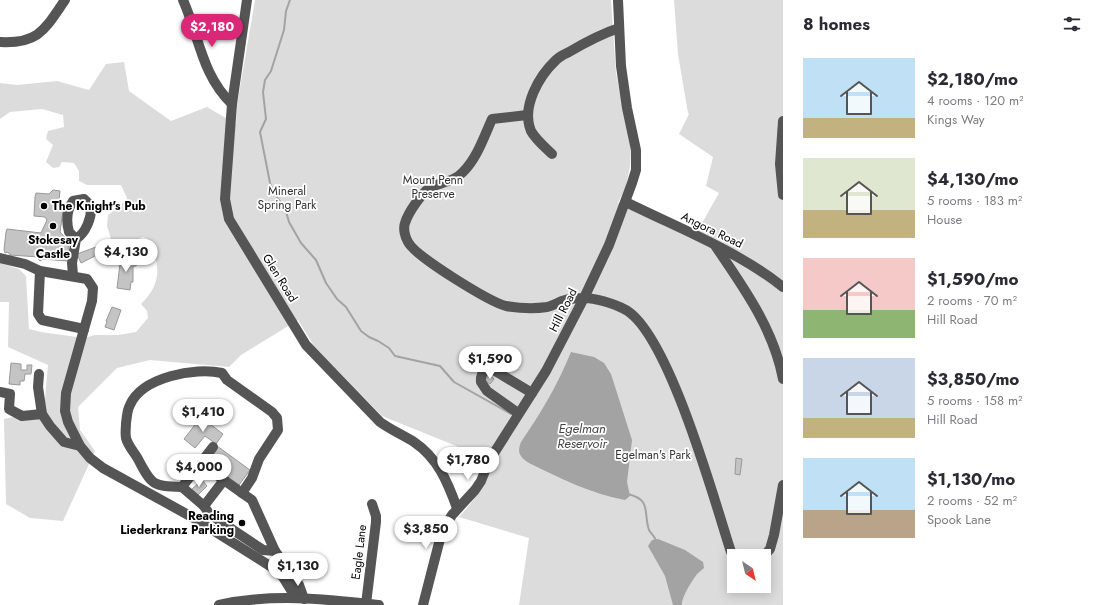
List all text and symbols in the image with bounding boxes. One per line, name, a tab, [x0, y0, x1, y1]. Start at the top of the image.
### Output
text: 8 homes	[803, 12, 870, 36]
icon: filters	[1061, 13, 1083, 35]
pin: $2,180	[179, 14, 245, 48]
text: $2,180	[190, 17, 234, 36]
text: $2,180/mo	[927, 67, 1018, 91]
icon: home	[835, 74, 883, 122]
text: 4 rooms · 120 m²	[927, 91, 1024, 110]
text: Kings Way	[927, 110, 985, 129]
text: $4,130/mo	[927, 167, 1019, 191]
park label: Mount Penn Preserve	[403, 171, 463, 203]
icon: home	[835, 174, 883, 222]
park label: Mineral Spring Park	[258, 182, 317, 214]
text: 5 rooms · 183 m²	[927, 191, 1022, 210]
place label: The Knight's Pub	[52, 197, 146, 215]
marker: The Knight's Pub	[39, 201, 49, 211]
street label: Angora Road	[678, 207, 746, 253]
text: House	[927, 210, 962, 229]
marker: Stokesay Castle	[48, 221, 58, 231]
place label: Stokesay Castle	[28, 231, 79, 263]
pin: $4,130	[93, 239, 159, 273]
text: $4,130	[104, 242, 148, 261]
street label: Glen Road	[258, 250, 302, 306]
text: $1,590/mo	[927, 267, 1018, 291]
icon: home	[835, 274, 883, 322]
street label: Hill Road	[544, 285, 582, 335]
text: 2 rooms · 70 m²	[927, 291, 1017, 310]
text: Hill Road	[927, 310, 978, 329]
pin: $1,590	[457, 346, 523, 380]
text: $1,590	[468, 349, 512, 368]
text: $3,850/mo	[927, 367, 1019, 391]
icon: home	[835, 374, 883, 422]
text: 5 rooms · 158 m²	[927, 391, 1023, 410]
pin: $1,410	[170, 399, 236, 433]
text: $1,410	[181, 402, 225, 421]
text: Hill Road	[927, 410, 978, 429]
water label: Egelman Reservoir	[557, 419, 608, 453]
park label: Egelman's Park	[615, 446, 691, 464]
pin: $1,780	[435, 447, 501, 481]
text: $1,780	[446, 450, 490, 469]
pin: $4,000	[166, 454, 232, 488]
text: $4,000	[175, 457, 223, 476]
text: $1,130/mo	[927, 467, 1015, 491]
icon: home	[835, 474, 883, 522]
text: 2 rooms · 52 m²	[927, 491, 1017, 510]
place label: Reading Liederkranz Parking	[120, 507, 234, 539]
text: Spook Lane	[927, 510, 991, 529]
pin: $3,850	[393, 516, 459, 550]
marker: Reading Liederkranz Parking	[237, 518, 247, 528]
text: $3,850	[403, 519, 449, 538]
street label: Eagle Lane	[347, 523, 371, 581]
north arrow	[727, 549, 771, 593]
map controls	[727, 549, 771, 593]
pin: $1,130	[265, 553, 331, 587]
text: $1,130	[277, 556, 319, 575]

